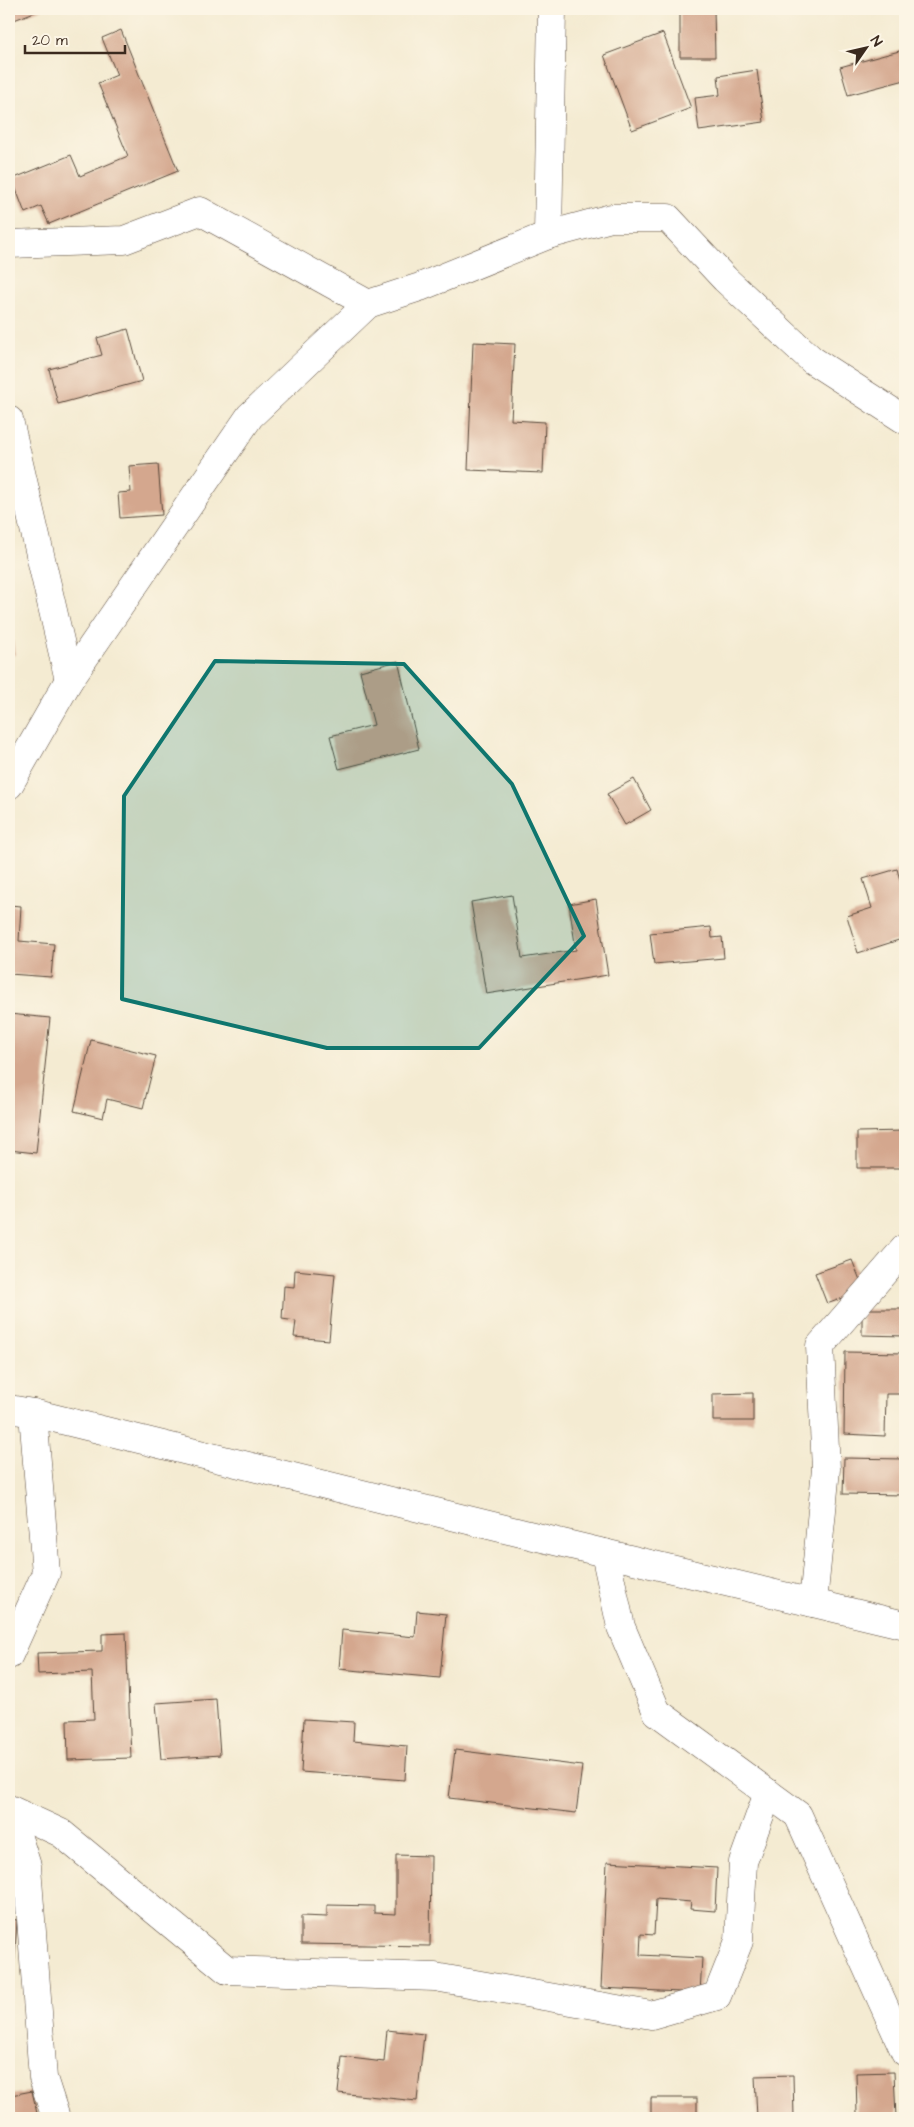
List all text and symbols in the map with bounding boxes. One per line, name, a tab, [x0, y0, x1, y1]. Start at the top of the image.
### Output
scale bar	[25, 22, 125, 54]
north arrow	[842, 22, 892, 72]
text: 20 m	[32, 30, 68, 51]
text: N	[865, 32, 887, 51]

